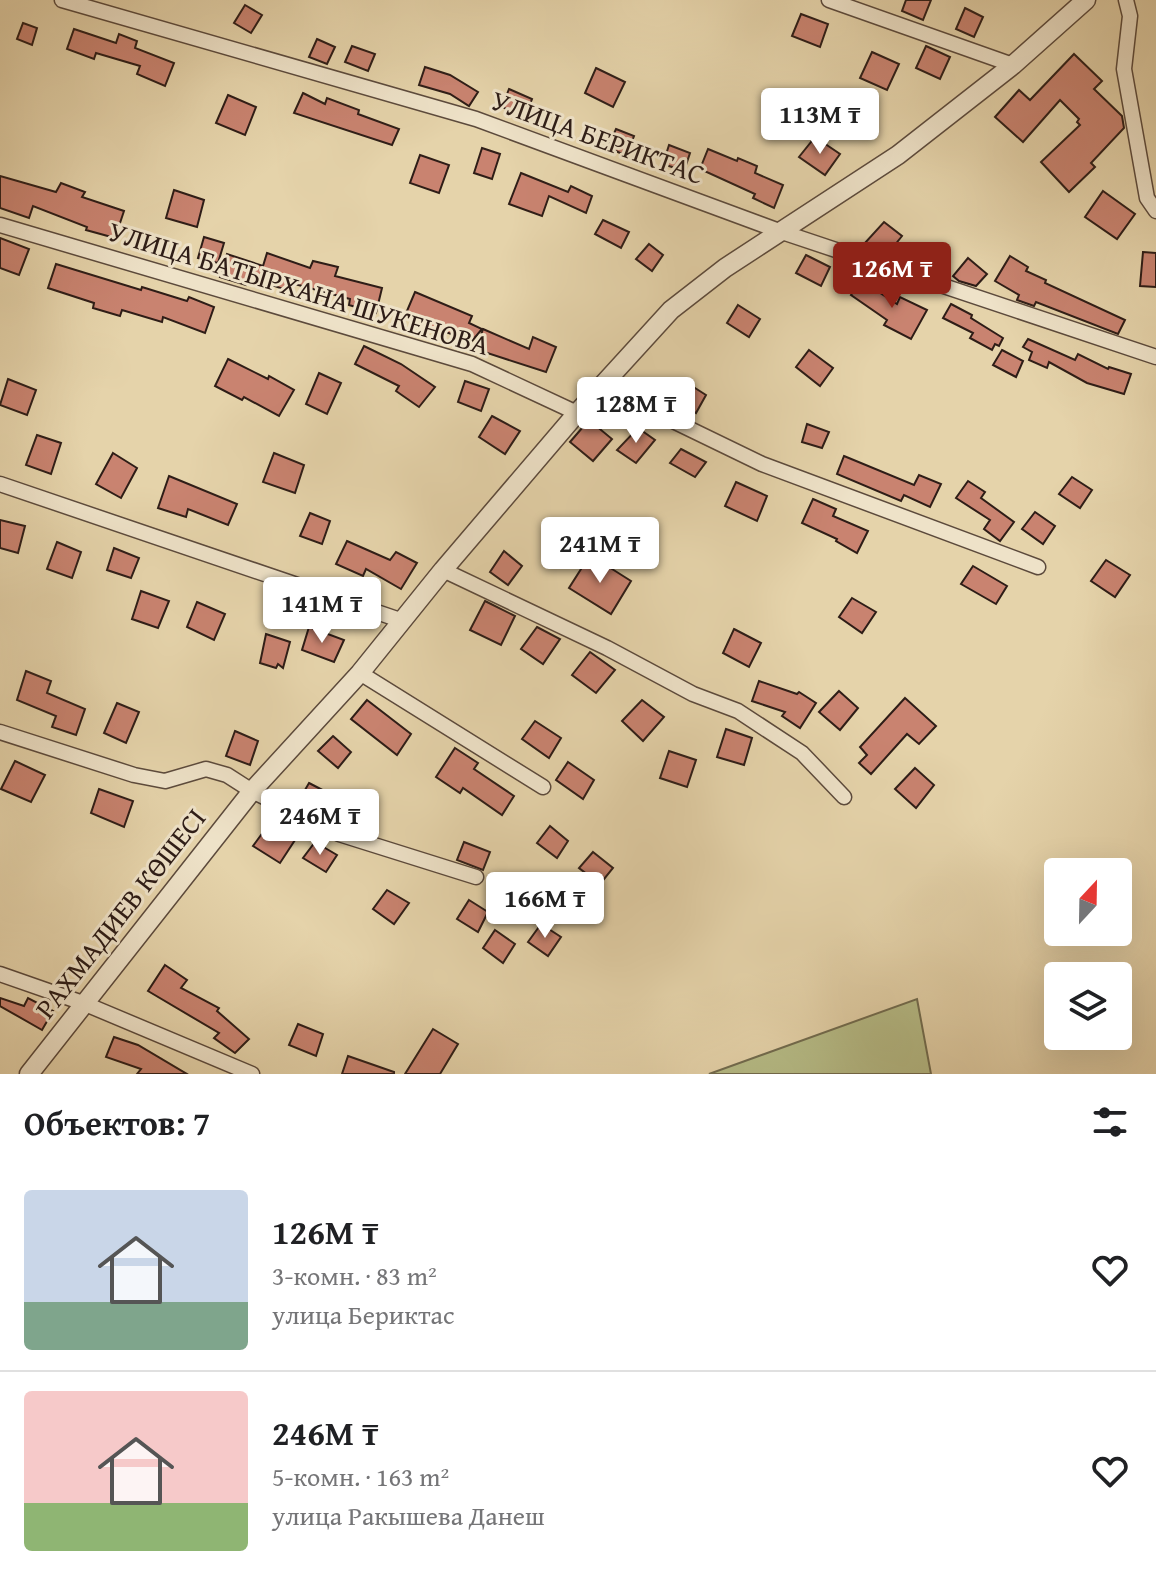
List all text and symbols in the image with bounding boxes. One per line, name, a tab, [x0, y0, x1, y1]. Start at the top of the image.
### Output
street label: УЛИЦА БЕРИКТАС	[486, 79, 710, 194]
pin: 113M ₸	[755, 88, 885, 156]
text: 113M ₸	[779, 94, 861, 133]
street label: УЛИЦА БАТЫРХАНА ШУКЕНОВА	[104, 210, 495, 365]
pin: 126M ₸	[827, 242, 957, 310]
text: 126M ₸	[851, 248, 933, 287]
pin: 128M ₸	[571, 377, 701, 445]
text: 128M ₸	[595, 383, 677, 422]
pin: 241M ₸	[535, 517, 665, 585]
text: 241M ₸	[559, 523, 641, 562]
pin: 141M ₸	[257, 577, 387, 645]
text: 141M ₸	[281, 583, 363, 622]
pin: 246M ₸	[255, 789, 385, 857]
text: 246M ₸	[279, 795, 361, 834]
street label: РАХМАДИЕВ КӨШЕСІ	[24, 799, 215, 1027]
north arrow	[1044, 858, 1132, 946]
map controls	[1044, 858, 1132, 1050]
pin: 166M ₸	[480, 872, 610, 940]
text: 166M ₸	[504, 878, 586, 917]
button: layers	[1044, 962, 1132, 1050]
text: Объектов: 7	[24, 1098, 210, 1147]
icon: filters	[1088, 1100, 1132, 1144]
text: 126M ₸	[272, 1207, 379, 1256]
icon: home	[88, 1222, 184, 1318]
icon: heart	[1088, 1248, 1132, 1292]
text: 3-комн. · 83 m²	[272, 1256, 437, 1295]
text: улица Бериктас	[272, 1295, 454, 1334]
text: 246M ₸	[272, 1408, 379, 1457]
icon: home	[88, 1423, 184, 1519]
icon: heart	[1088, 1449, 1132, 1493]
text: 5-комн. · 163 m²	[272, 1457, 449, 1496]
text: улица Ракышева Данеш	[272, 1496, 545, 1535]

